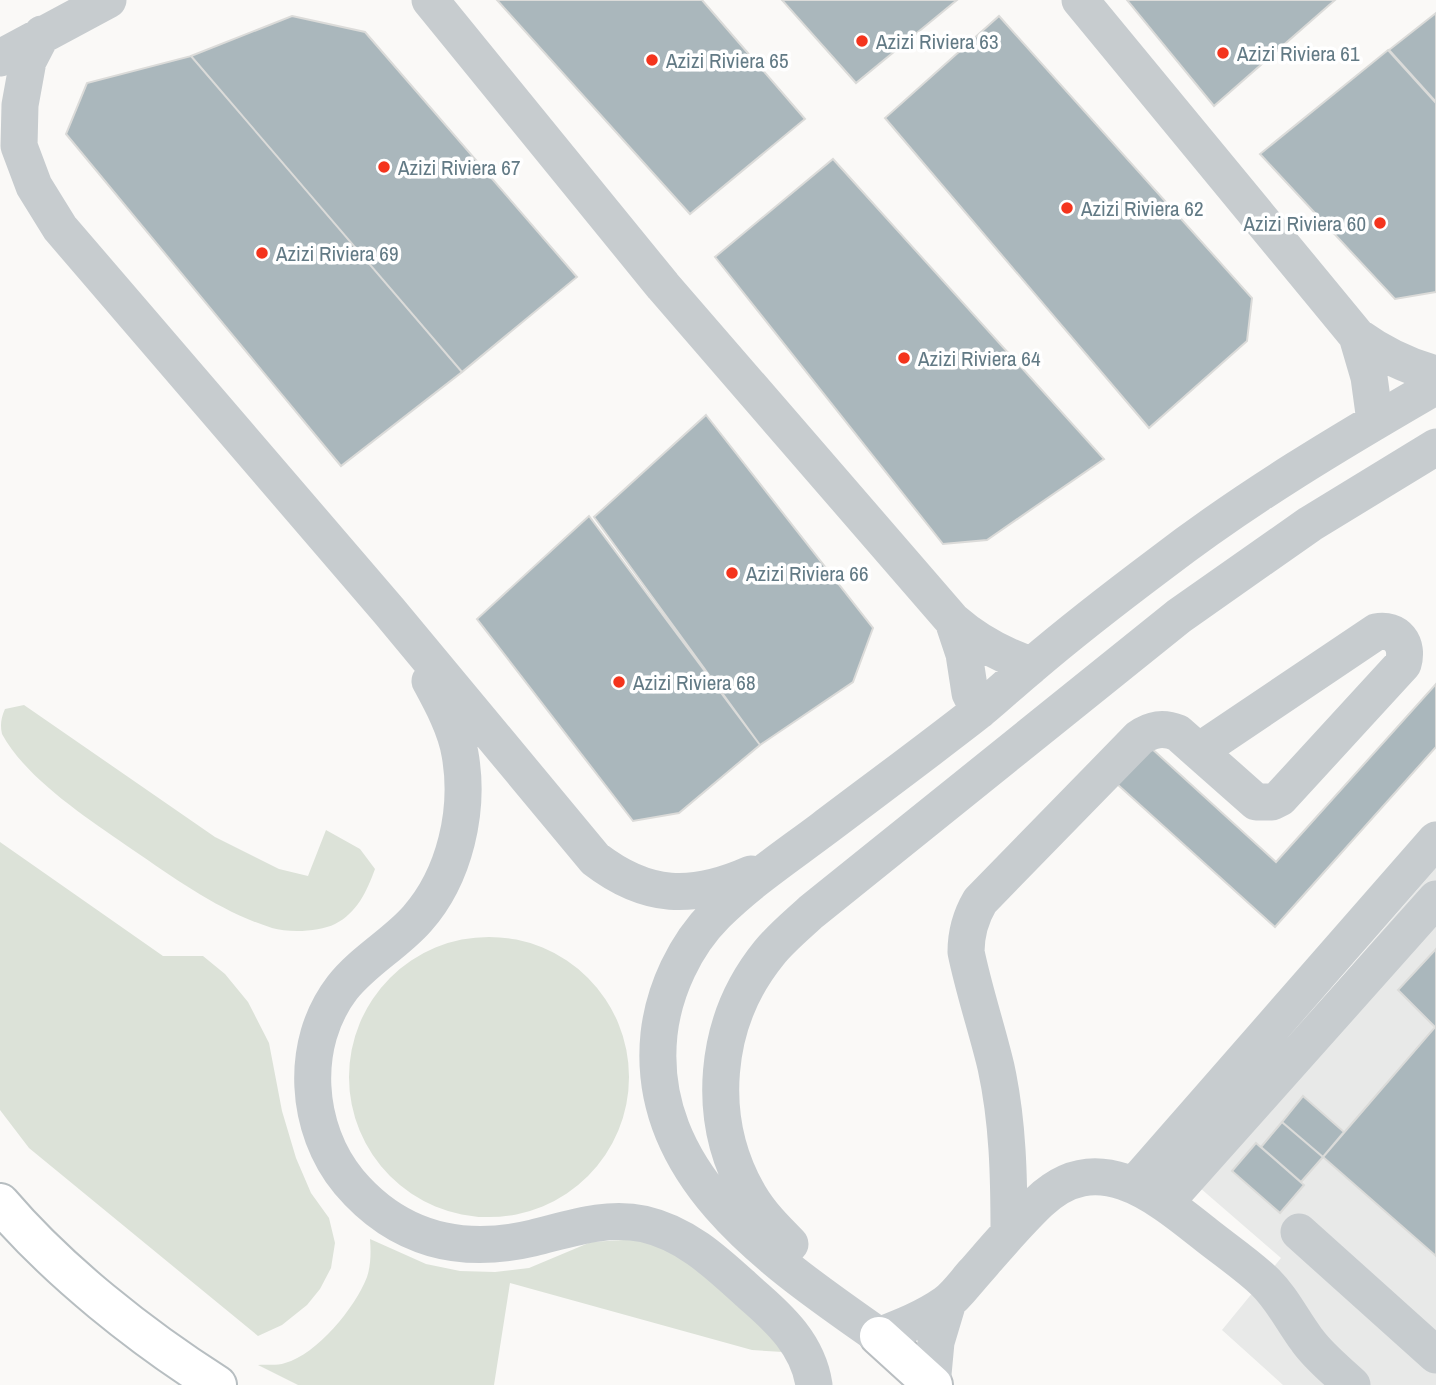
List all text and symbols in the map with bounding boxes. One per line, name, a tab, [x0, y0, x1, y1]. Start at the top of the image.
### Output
place label: Azizi Riviera 63	[875, 27, 999, 56]
marker: Azizi Riviera 63	[854, 33, 870, 49]
place label: Azizi Riviera 61	[1236, 39, 1360, 68]
marker: Azizi Riviera 61	[1215, 45, 1231, 61]
place label: Azizi Riviera 65	[665, 46, 789, 75]
marker: Azizi Riviera 65	[644, 52, 660, 68]
place label: Azizi Riviera 67	[397, 153, 521, 182]
marker: Azizi Riviera 67	[376, 159, 392, 175]
place label: Azizi Riviera 62	[1080, 194, 1204, 223]
marker: Azizi Riviera 62	[1059, 200, 1075, 216]
place label: Azizi Riviera 60	[1242, 209, 1366, 238]
marker: Azizi Riviera 60	[1372, 215, 1388, 231]
place label: Azizi Riviera 69	[275, 239, 399, 268]
marker: Azizi Riviera 69	[254, 245, 270, 261]
place label: Azizi Riviera 64	[917, 344, 1041, 373]
marker: Azizi Riviera 64	[896, 350, 912, 366]
place label: Azizi Riviera 66	[745, 559, 869, 588]
marker: Azizi Riviera 66	[724, 565, 740, 581]
place label: Azizi Riviera 68	[632, 668, 756, 697]
marker: Azizi Riviera 68	[611, 674, 627, 690]

